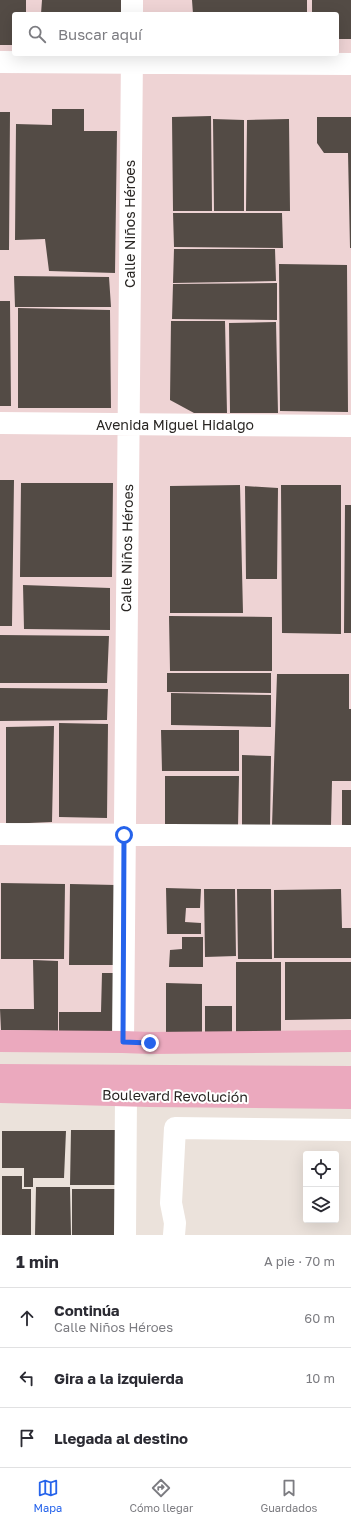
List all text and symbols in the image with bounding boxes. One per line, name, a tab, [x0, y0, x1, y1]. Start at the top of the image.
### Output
search box	[12, 12, 339, 56]
icon: search	[26, 23, 48, 45]
text: Buscar aquí	[58, 25, 142, 43]
street label: Calle Niños Héroes	[121, 160, 138, 288]
street label: Avenida Miguel Hidalgo	[96, 416, 254, 433]
street label: Calle Niños Héroes	[117, 484, 136, 612]
route start	[115, 826, 133, 844]
route end	[141, 1034, 159, 1052]
street label: Boulevard Revolución	[102, 1086, 248, 1105]
map controls	[303, 1151, 339, 1223]
button: locate	[303, 1151, 339, 1187]
button: layers	[303, 1187, 339, 1223]
text: 1 min	[16, 1251, 59, 1272]
text: A pie · 70 m	[264, 1253, 335, 1269]
text: Continúa	[54, 1301, 120, 1319]
icon: ahead	[16, 1307, 38, 1329]
text: 60 m	[304, 1310, 335, 1326]
text: Calle Niños Héroes	[54, 1319, 173, 1335]
icon: left	[16, 1367, 38, 1389]
text: Gira a la izquierda	[54, 1369, 184, 1387]
text: 10 m	[306, 1370, 335, 1386]
icon: arrive	[16, 1427, 38, 1449]
text: Llegada al destino	[54, 1429, 188, 1447]
tab: Mapa	[34, 1477, 62, 1514]
tab: Cómo llegar	[129, 1477, 193, 1514]
tab: Guardados	[260, 1477, 317, 1514]

